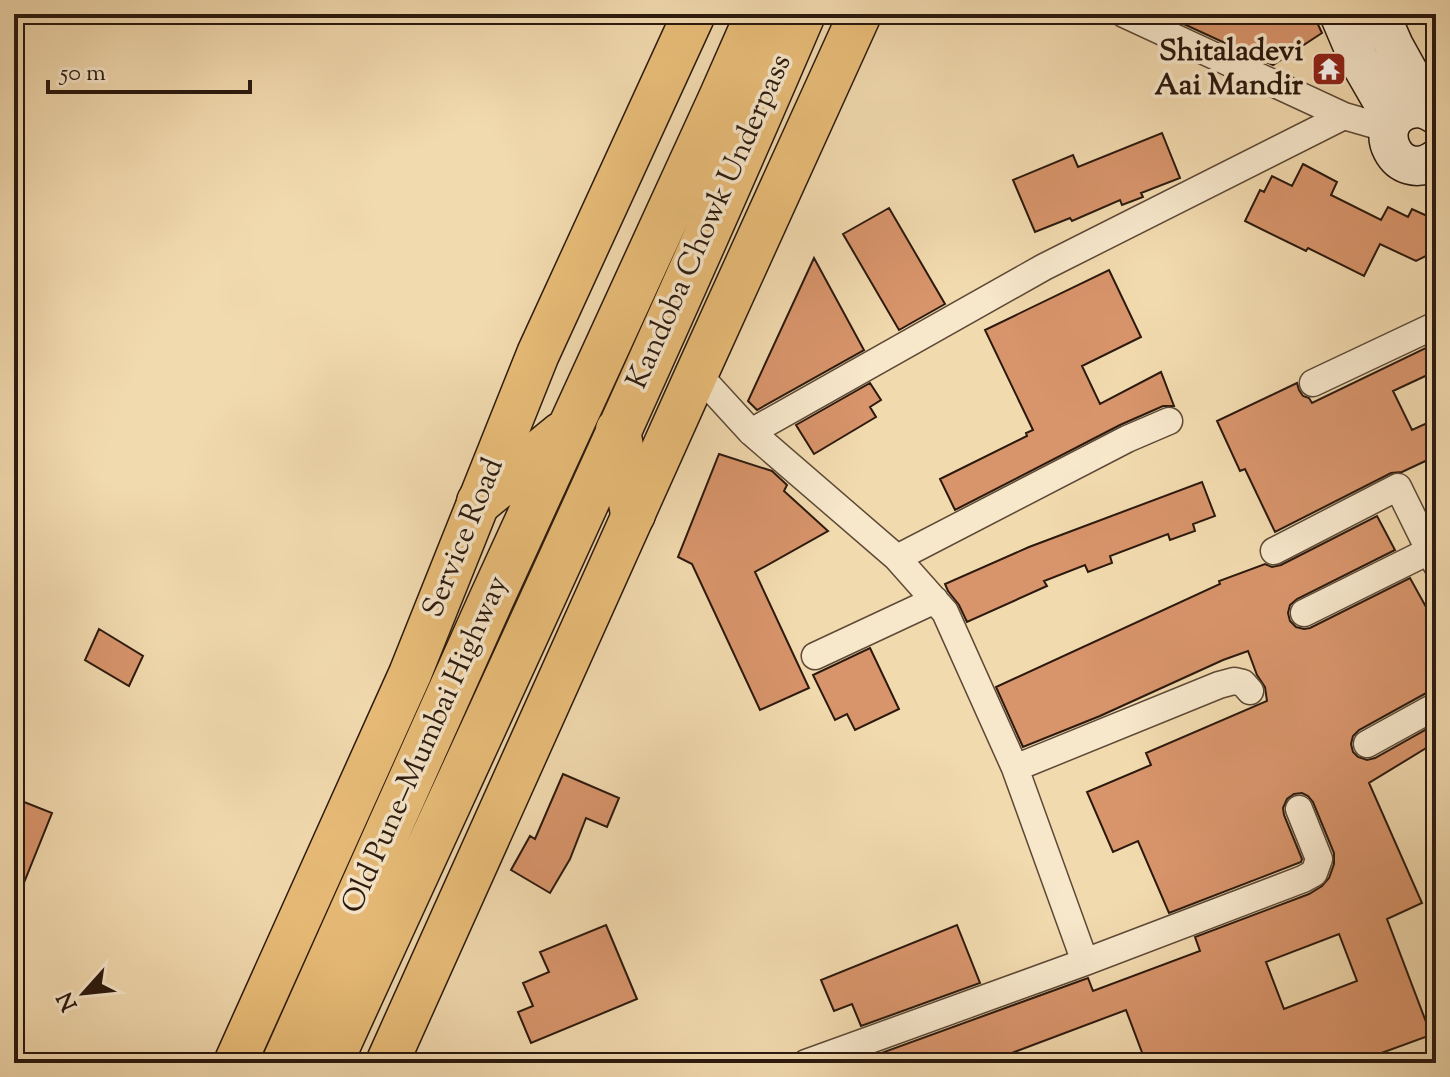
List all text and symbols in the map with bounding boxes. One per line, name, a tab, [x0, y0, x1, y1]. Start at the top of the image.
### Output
place label: Shitaladevi Aai Mandir	[1155, 31, 1304, 108]
scale bar	[48, 44, 250, 94]
street label: Kandoba Chowk Underpass	[617, 48, 803, 396]
temple icon: Shitaladevi Aai Mandir	[1310, 50, 1348, 88]
text: 50 m	[58, 57, 106, 91]
street label: Service Road	[412, 452, 516, 624]
street label: Old Pune–Mumbai Highway	[332, 569, 520, 921]
north arrow	[44, 953, 124, 1033]
text: N	[50, 985, 87, 1016]

